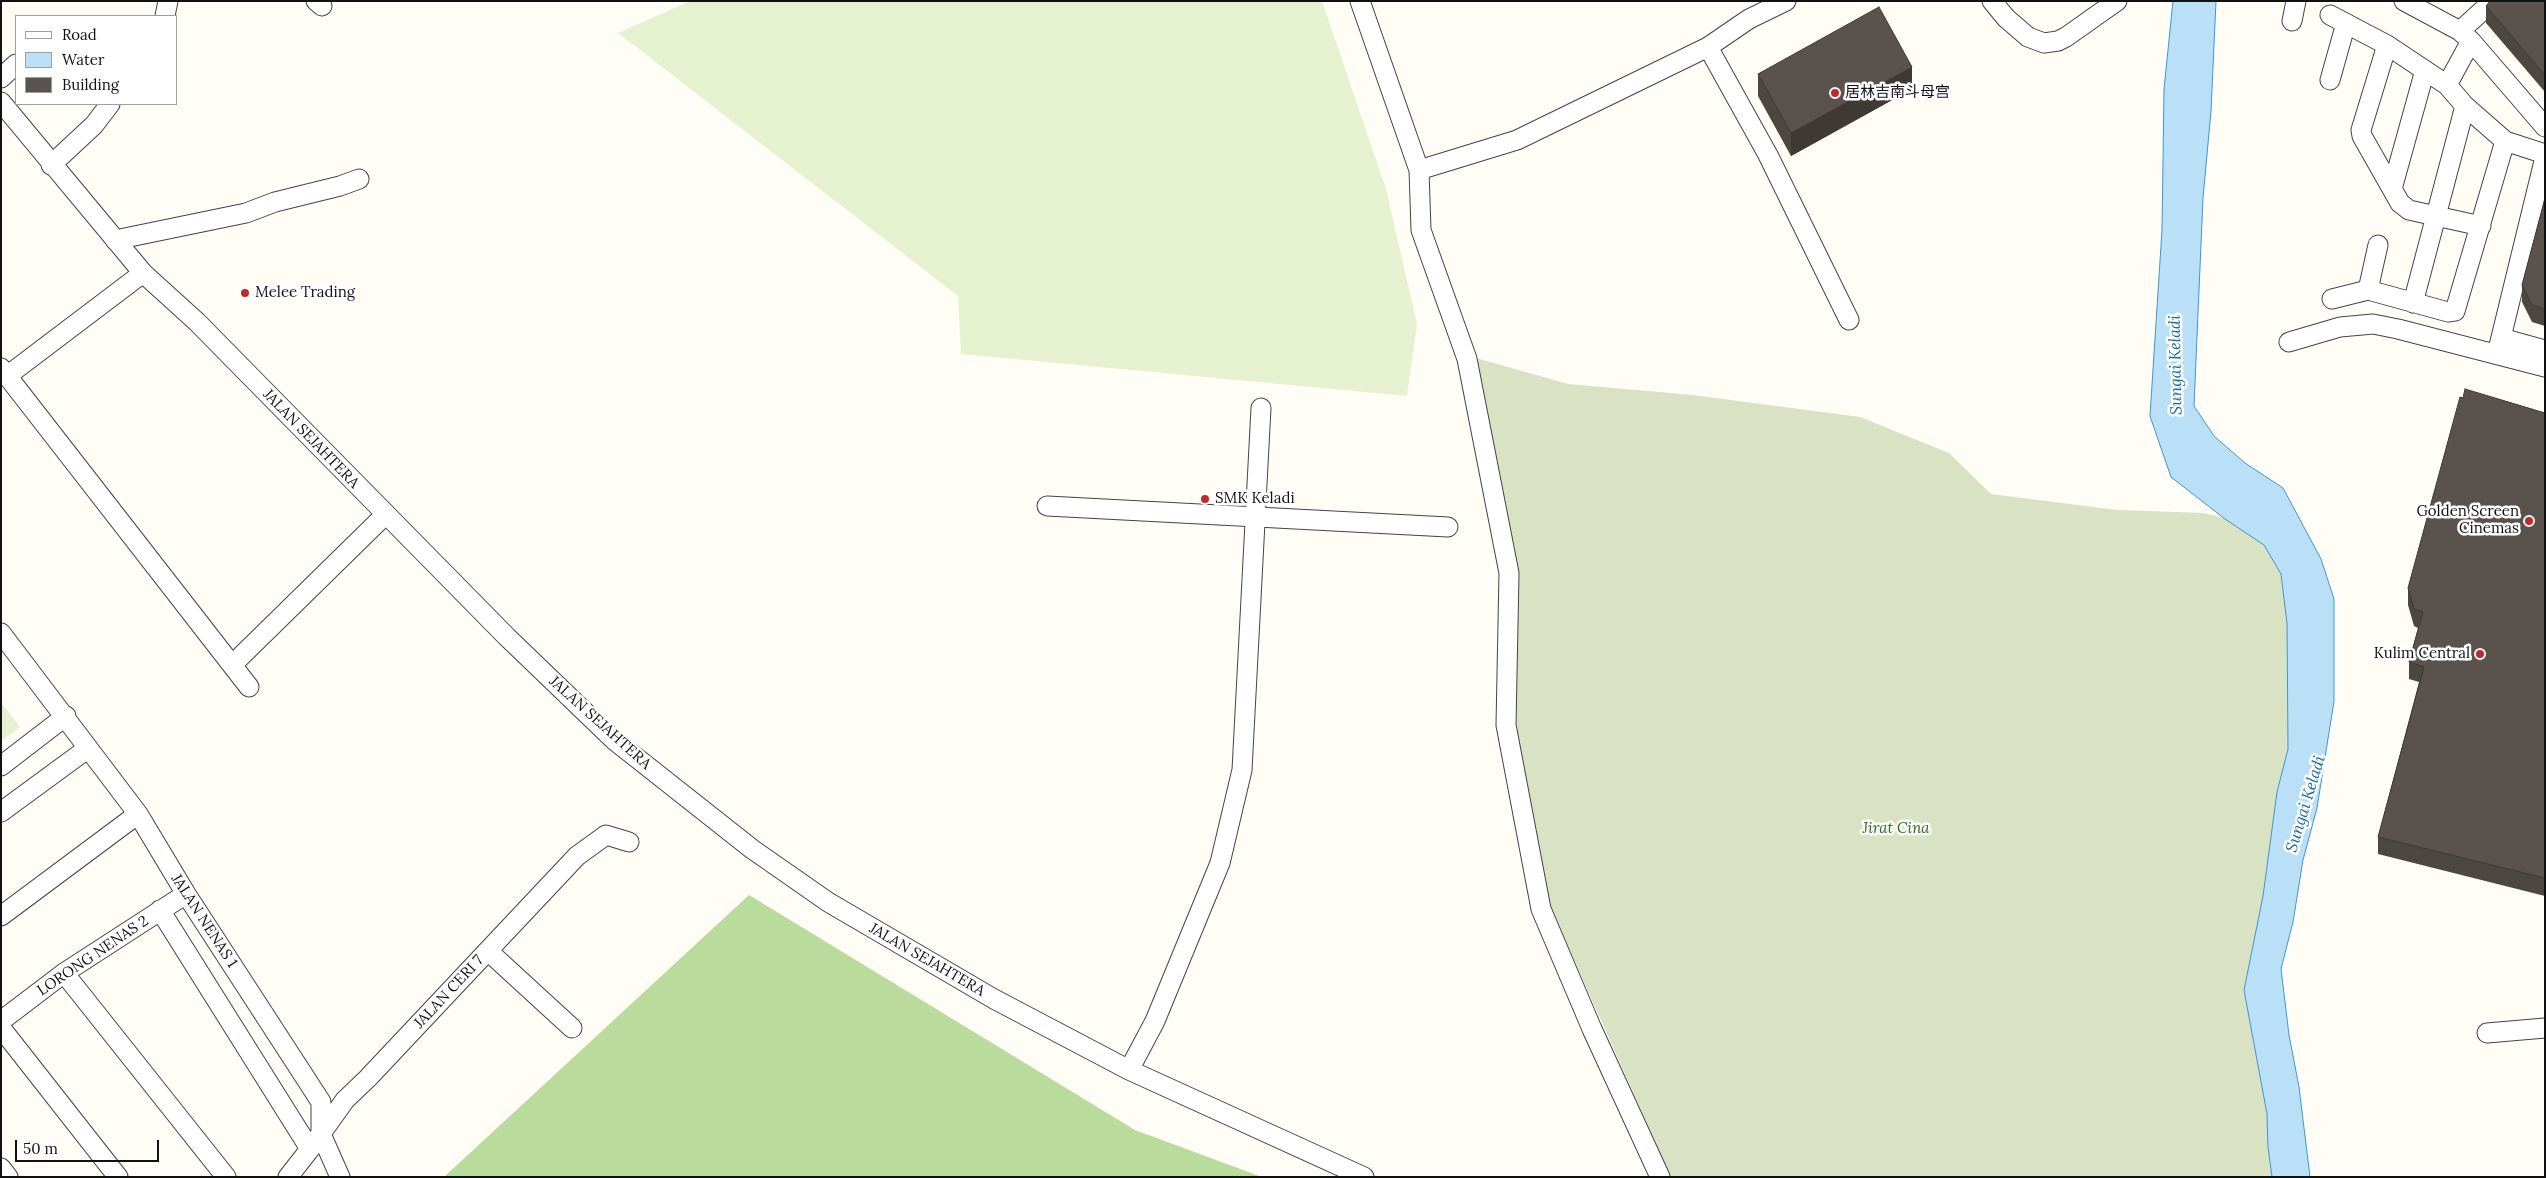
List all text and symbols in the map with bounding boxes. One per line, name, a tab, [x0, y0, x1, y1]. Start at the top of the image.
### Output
legend	[15, 15, 178, 105]
text: Road	[62, 25, 97, 44]
text: Water	[62, 50, 104, 69]
text: Building	[62, 75, 119, 94]
place label: 居林吉南斗母宫	[1845, 84, 1950, 102]
marker: 居林吉南斗母宫	[1829, 87, 1841, 99]
place label: Melee Trading	[255, 284, 355, 302]
marker: Melee Trading	[239, 287, 251, 299]
water label: Sungai Keladi	[2166, 315, 2186, 415]
street label: JALAN SEJAHTERA	[259, 386, 363, 492]
place label: SMK Keladi	[1215, 490, 1295, 508]
marker: SMK Keladi	[1199, 493, 1211, 505]
place label: Golden Screen Cinemas	[2416, 503, 2519, 538]
marker: Golden Screen Cinemas	[2523, 515, 2535, 527]
place label: Kulim Central	[2374, 645, 2470, 663]
marker: Kulim Central	[2474, 648, 2486, 660]
street label: JALAN SEJAHTERA	[545, 673, 655, 773]
water label: Sungai Keladi	[2282, 753, 2330, 855]
park label: Jirat Cina	[1862, 820, 1930, 838]
street label: JALAN NENAS 1	[167, 871, 241, 971]
street label: LORONG NENAS 2	[34, 912, 152, 1000]
street label: JALAN SEJAHTERA	[866, 920, 988, 1000]
street label: JALAN CERI 7	[411, 952, 487, 1032]
scale bar	[18, 1130, 161, 1162]
text: 50 m	[23, 1139, 58, 1158]

